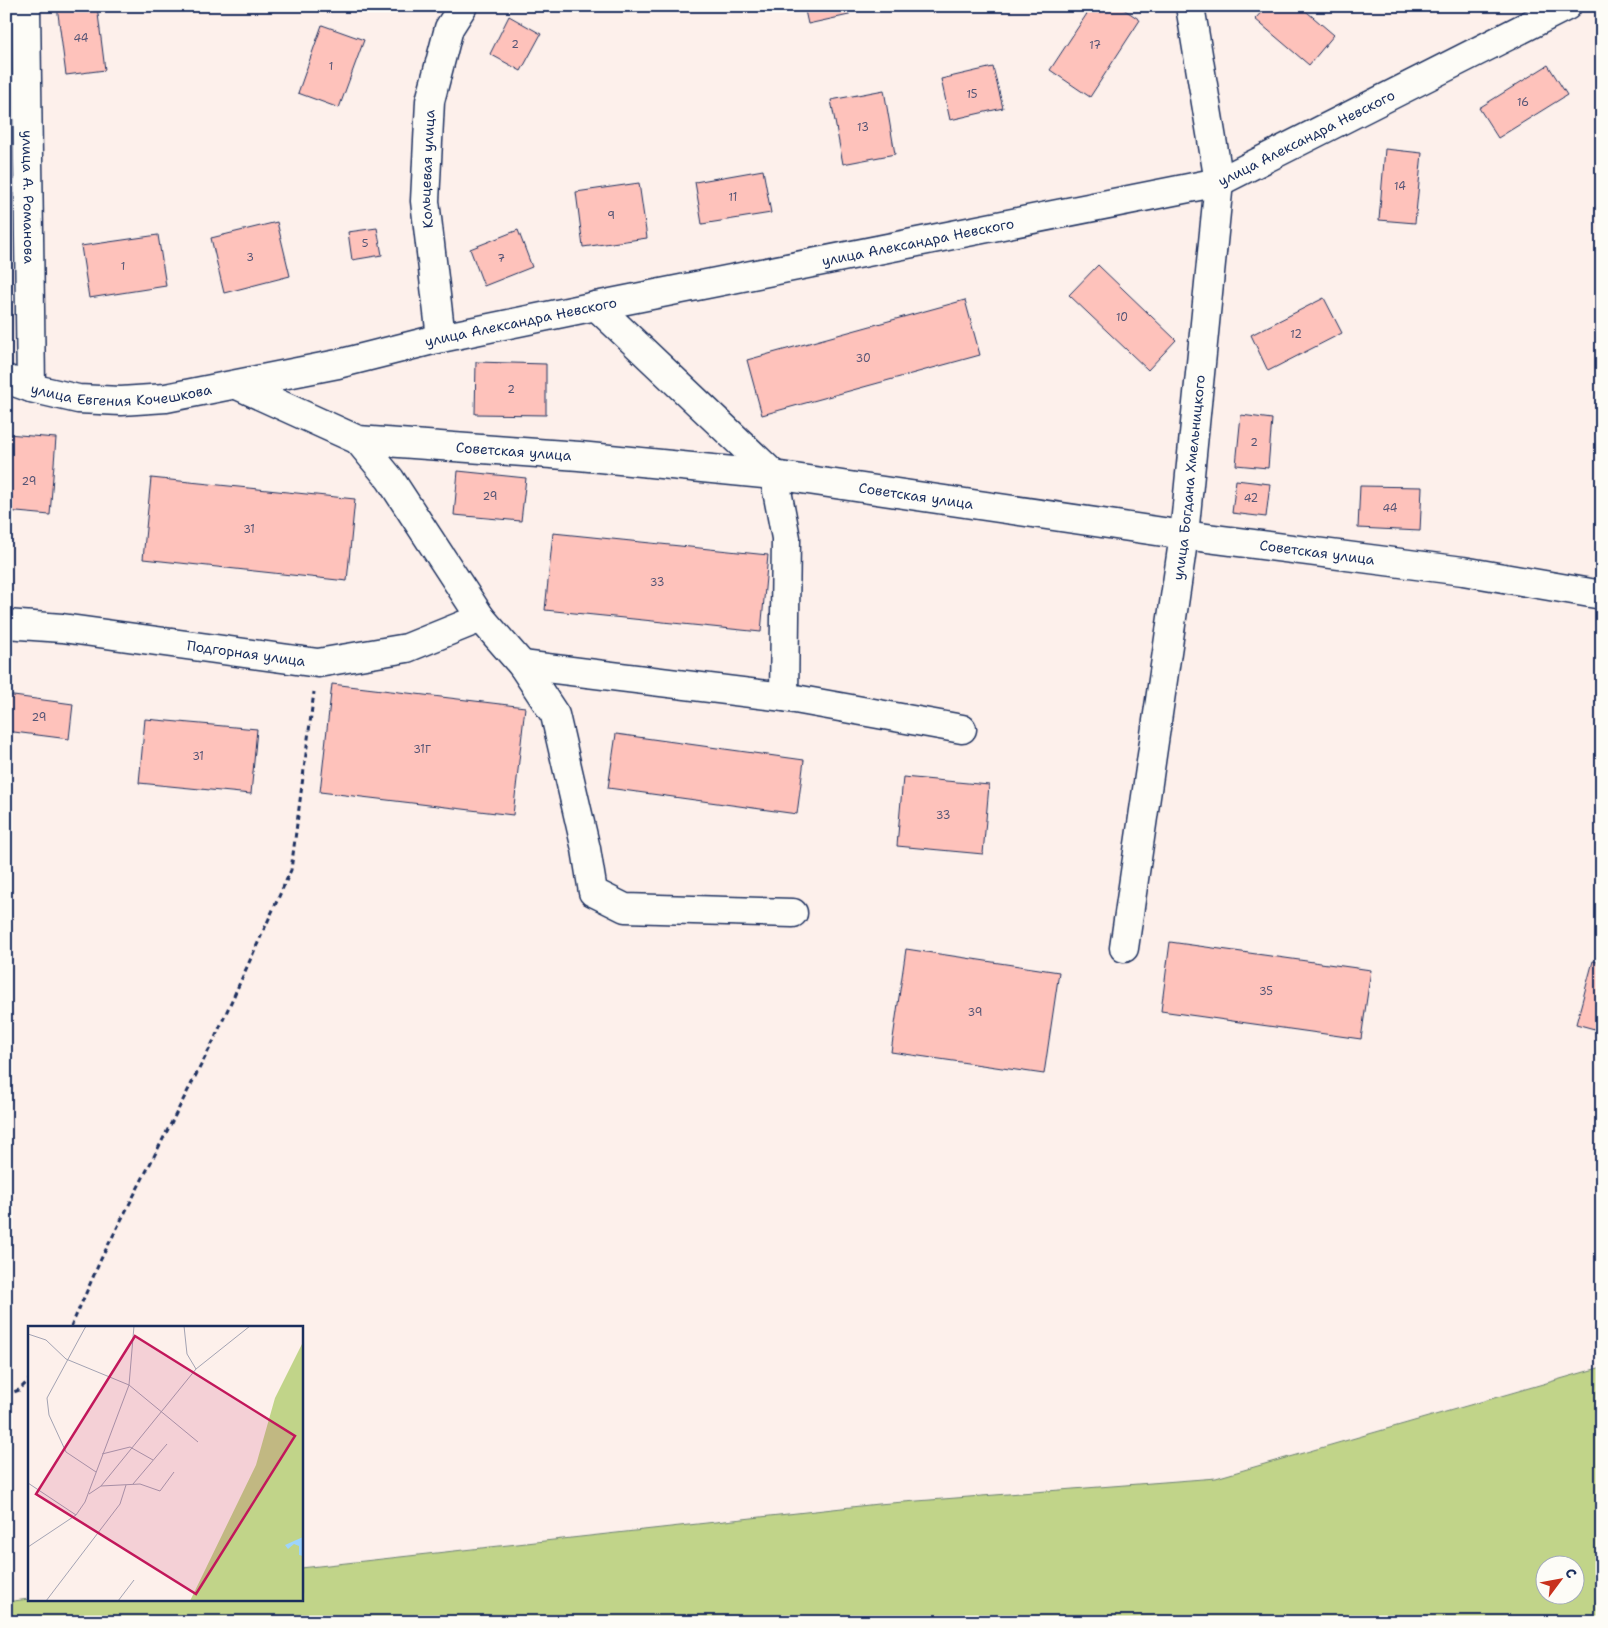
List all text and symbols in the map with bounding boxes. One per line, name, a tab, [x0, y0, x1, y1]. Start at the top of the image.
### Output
house number: 44	[73, 31, 89, 46]
house number: 2	[511, 37, 519, 52]
house number: 17	[1089, 38, 1101, 53]
house number: 1	[329, 59, 333, 74]
street label: улица Александра Невского	[1215, 86, 1398, 190]
house number: 15	[966, 87, 978, 102]
house number: 16	[1517, 95, 1529, 110]
street label: Кольцевая улица	[416, 109, 439, 229]
house number: 13	[857, 120, 869, 135]
street label: улица А. Романова	[19, 130, 38, 264]
house number: 14	[1394, 179, 1406, 194]
house number: 11	[729, 190, 737, 205]
house number: 9	[607, 208, 615, 223]
street label: улица Александра Невского	[820, 214, 1016, 270]
house number: 5	[362, 236, 369, 251]
house number: 3	[246, 250, 254, 265]
house number: 7	[497, 251, 505, 266]
house number: 1	[121, 259, 125, 274]
street label: улица Александра Невского	[423, 293, 618, 351]
house number: 10	[1116, 310, 1128, 325]
house number: 12	[1290, 327, 1302, 342]
house number: 30	[855, 351, 871, 366]
street label: улица Богдана Хмельницкого	[1169, 374, 1209, 581]
street label: улица Евгения Кочешкова	[29, 379, 213, 410]
house number: 2	[507, 382, 515, 397]
house number: 2	[1250, 435, 1258, 450]
street label: Советская улица	[455, 438, 572, 464]
house number: 29	[22, 474, 36, 489]
street label: Советская улица	[857, 478, 975, 513]
house number: 29	[483, 489, 497, 504]
house number: 42	[1244, 491, 1258, 506]
house number: 44	[1382, 501, 1398, 516]
house number: 31	[243, 522, 255, 537]
street label: Советская улица	[1258, 536, 1376, 569]
house number: 33	[650, 575, 664, 590]
street label: Подгорная улица	[186, 636, 307, 670]
house number: 29	[32, 710, 46, 725]
house number: 31Г	[413, 742, 431, 757]
house number: 31	[192, 749, 204, 764]
house number: 33	[936, 808, 950, 823]
house number: 35	[1259, 984, 1273, 999]
house number: 39	[968, 1005, 982, 1020]
inset map	[28, 1326, 302, 1600]
north arrow	[1536, 1556, 1586, 1606]
text: С	[1561, 1565, 1581, 1582]

